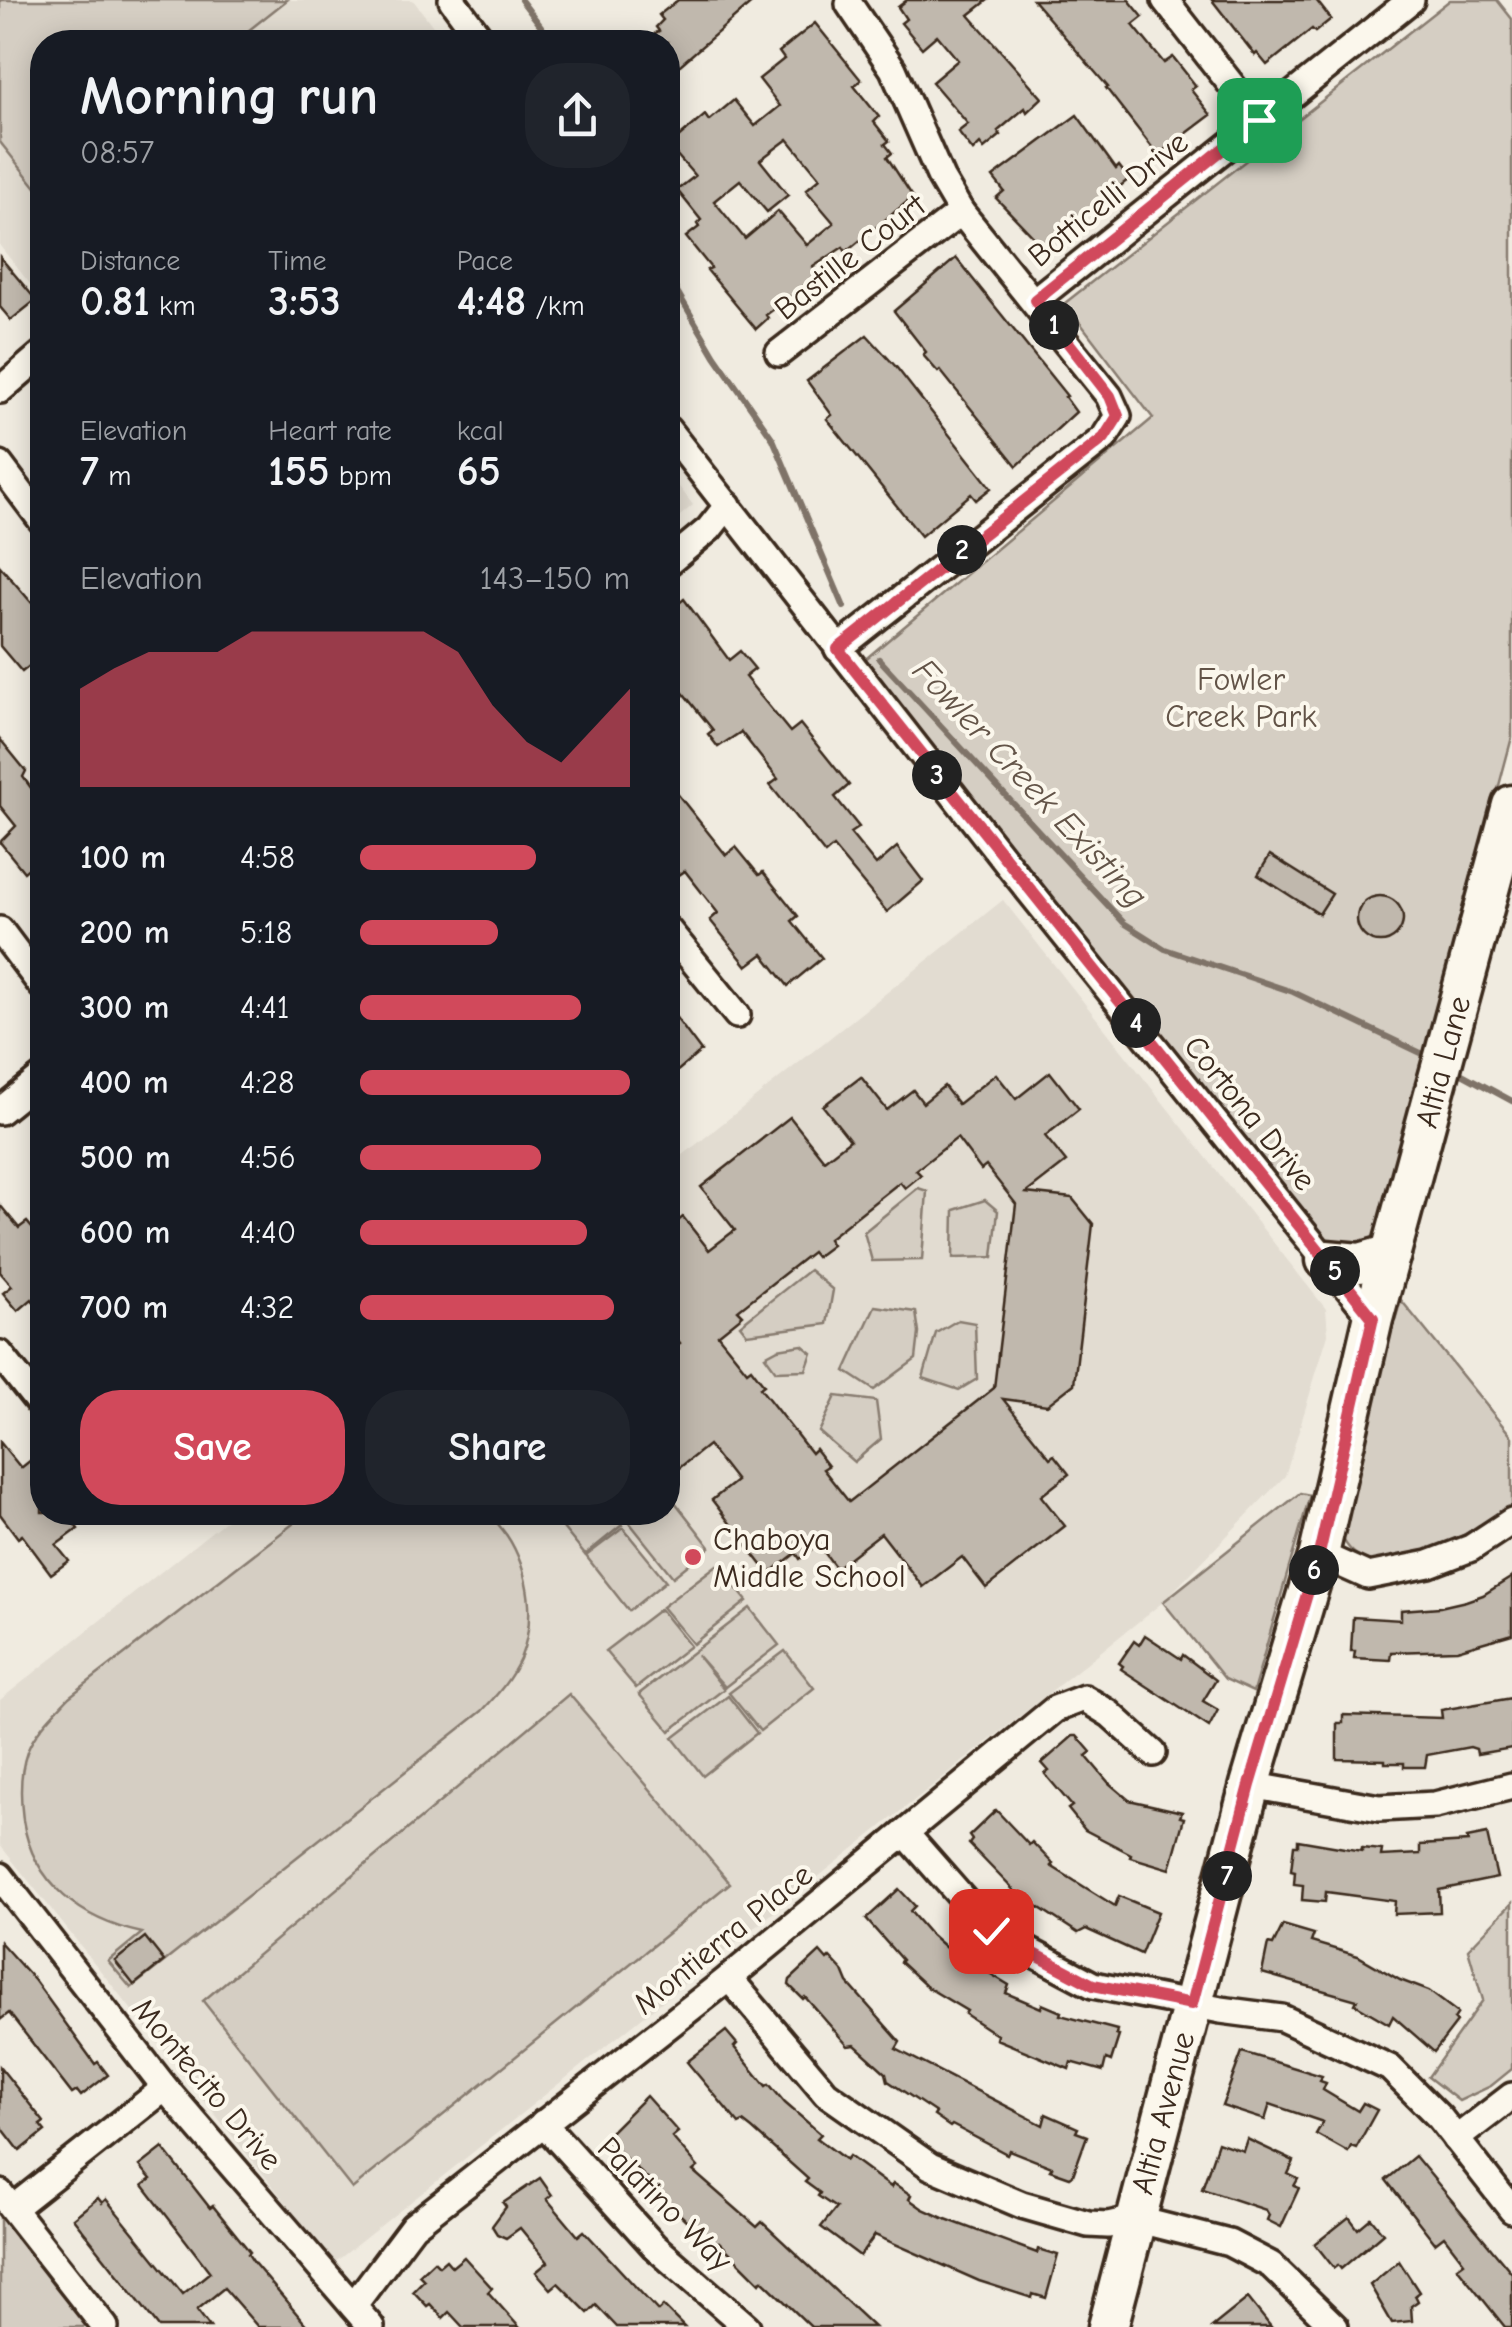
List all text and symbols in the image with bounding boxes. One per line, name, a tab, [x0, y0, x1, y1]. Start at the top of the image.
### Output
button: share	[525, 63, 630, 168]
text: Morning run	[80, 64, 378, 128]
pin	[1217, 78, 1302, 163]
icon: arrive	[1232, 93, 1287, 148]
street label: Botticelli Drive	[1021, 123, 1195, 275]
text: 08:57	[80, 134, 154, 171]
street label: Bastille Court	[767, 186, 934, 327]
text: Distance	[80, 245, 180, 277]
text: Time	[268, 245, 326, 277]
text: Pace	[457, 245, 513, 277]
text: 0.81	[80, 277, 150, 326]
text: 3:53	[268, 277, 341, 326]
text: 4:48	[457, 277, 526, 326]
text: km	[150, 290, 196, 322]
text: /km	[526, 290, 585, 322]
pin: 1	[1029, 300, 1079, 350]
text: 1	[1048, 309, 1060, 341]
text: Elevation	[80, 415, 187, 447]
text: Heart rate	[268, 415, 392, 447]
text: kcal	[457, 415, 504, 447]
text: 7	[80, 447, 99, 496]
text: 155	[268, 447, 329, 496]
text: 65	[457, 447, 501, 496]
text: m	[99, 460, 131, 492]
text: bpm	[329, 460, 392, 492]
pin: 2	[937, 525, 987, 575]
text: 2	[955, 534, 969, 566]
text: Elevation	[80, 560, 203, 597]
text: 143–150 m	[480, 560, 630, 597]
water label: Fowler Creek Existing	[904, 650, 1156, 916]
park label: Fowler Creek Park	[1165, 661, 1317, 735]
pin: 3	[912, 750, 962, 800]
text: 3	[930, 759, 944, 791]
text: 100 m	[80, 839, 166, 876]
text: 4:58	[240, 839, 295, 876]
text: 200 m	[80, 914, 169, 951]
text: 5:18	[240, 914, 292, 951]
text: 300 m	[80, 989, 169, 1026]
text: 4:41	[240, 989, 289, 1026]
street label: Altia Lane	[1408, 992, 1478, 1132]
pin: 4	[1111, 998, 1161, 1048]
text: 4	[1129, 1007, 1143, 1039]
street label: Cortona Drive	[1176, 1028, 1324, 1198]
text: 400 m	[80, 1064, 168, 1101]
text: 4:28	[240, 1064, 295, 1101]
text: 500 m	[80, 1139, 170, 1176]
text: 4:56	[240, 1139, 296, 1176]
text: 600 m	[80, 1214, 170, 1251]
text: 4:40	[240, 1214, 296, 1251]
pin: 5	[1310, 1246, 1360, 1296]
text: 5	[1328, 1255, 1342, 1287]
text: 700 m	[80, 1289, 168, 1326]
text: 4:32	[240, 1289, 294, 1326]
button: Save	[80, 1390, 345, 1505]
button: Share	[365, 1390, 630, 1505]
place label: Chaboya Middle School	[713, 1521, 906, 1595]
pin: 6	[1289, 1545, 1339, 1595]
marker: Chaboya Middle School	[682, 1546, 704, 1568]
text: 6	[1307, 1554, 1321, 1586]
pin: 7	[1202, 1851, 1252, 1901]
street label: Montierra Place	[626, 1856, 820, 2022]
text: 7	[1221, 1860, 1233, 1892]
pin	[949, 1889, 1034, 1974]
icon: check	[964, 1904, 1019, 1959]
street label: Montecito Drive	[124, 1990, 290, 2178]
street label: Altia Avenue	[1124, 2028, 1202, 2198]
street label: Palatino Way	[590, 2129, 740, 2279]

